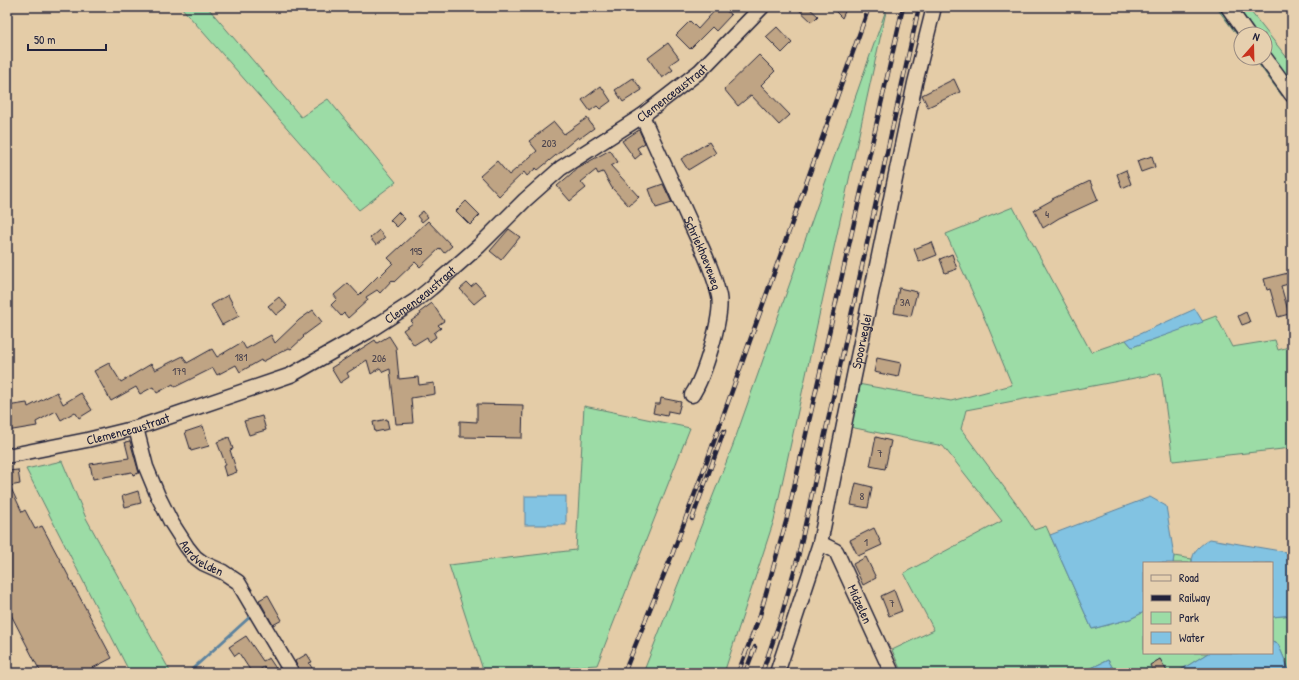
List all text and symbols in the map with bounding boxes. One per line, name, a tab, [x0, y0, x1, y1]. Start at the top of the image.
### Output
scale bar	[28, 26, 106, 52]
north arrow	[1233, 26, 1273, 66]
text: N	[1251, 29, 1262, 44]
text: 50 m	[34, 31, 55, 48]
street label: Clemenceaustraat	[633, 59, 712, 126]
house number: 203	[541, 136, 557, 150]
house number: 4	[1045, 207, 1049, 221]
street label: Schriekhoeveweg	[680, 213, 726, 292]
house number: 195	[410, 244, 423, 258]
street label: Clemenceaustraat	[381, 261, 460, 328]
house number: 3A	[900, 295, 911, 309]
street label: Spoorweglei	[847, 312, 876, 370]
house number: 181	[235, 350, 247, 364]
house number: 206	[372, 351, 387, 365]
house number: 179	[172, 364, 186, 378]
street label: Clemenceaustraat	[85, 408, 172, 449]
house number: 7	[877, 446, 883, 460]
house number: 8	[860, 489, 865, 503]
house number: 1	[864, 535, 868, 549]
street label: Aardvelden	[176, 536, 226, 580]
legend	[1143, 562, 1273, 654]
text: Road	[1179, 569, 1199, 586]
street label: Midzelen	[843, 581, 877, 626]
text: Railway	[1179, 589, 1210, 606]
house number: 7	[889, 596, 895, 610]
text: Park	[1179, 609, 1199, 626]
text: Water	[1179, 629, 1205, 646]

